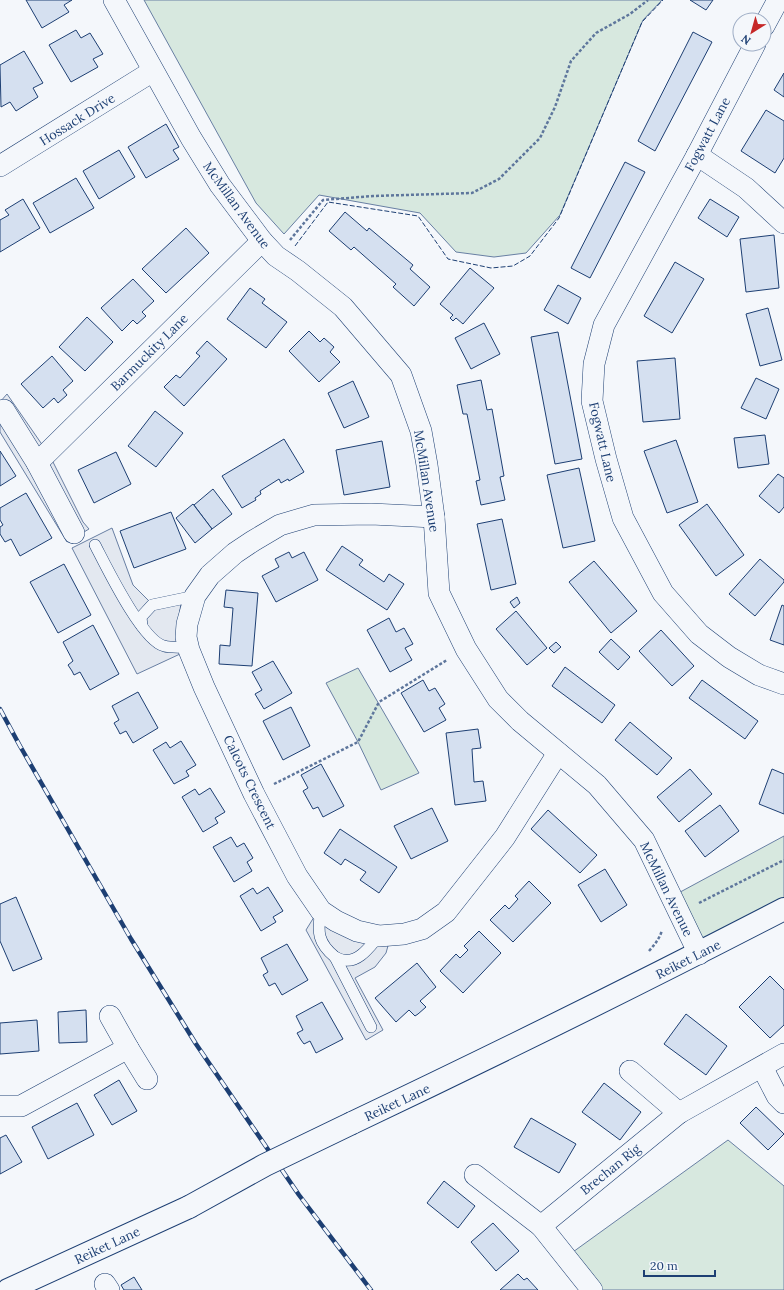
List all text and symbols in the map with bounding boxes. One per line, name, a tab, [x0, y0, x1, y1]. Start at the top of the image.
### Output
north arrow	[732, 12, 772, 52]
text: N	[738, 32, 754, 48]
street label: Hossack Drive	[36, 89, 118, 149]
street label: Fogwatt Lane	[681, 94, 734, 174]
street label: McMillan Avenue	[199, 158, 274, 252]
street label: Barmuckity Lane	[107, 310, 192, 395]
street label: Fogwatt Lane	[585, 400, 620, 484]
street label: McMillan Avenue	[410, 429, 443, 533]
street label: Calcots Crescent	[219, 732, 280, 832]
street label: McMillan Avenue	[636, 839, 697, 939]
street label: Reiket Lane	[653, 936, 724, 983]
street label: Reiket Lane	[362, 1080, 433, 1125]
street label: Brechan Rig	[577, 1140, 644, 1199]
street label: Reiket Lane	[72, 1223, 143, 1268]
scale bar	[644, 1252, 715, 1278]
text: 20 m	[650, 1258, 678, 1273]

